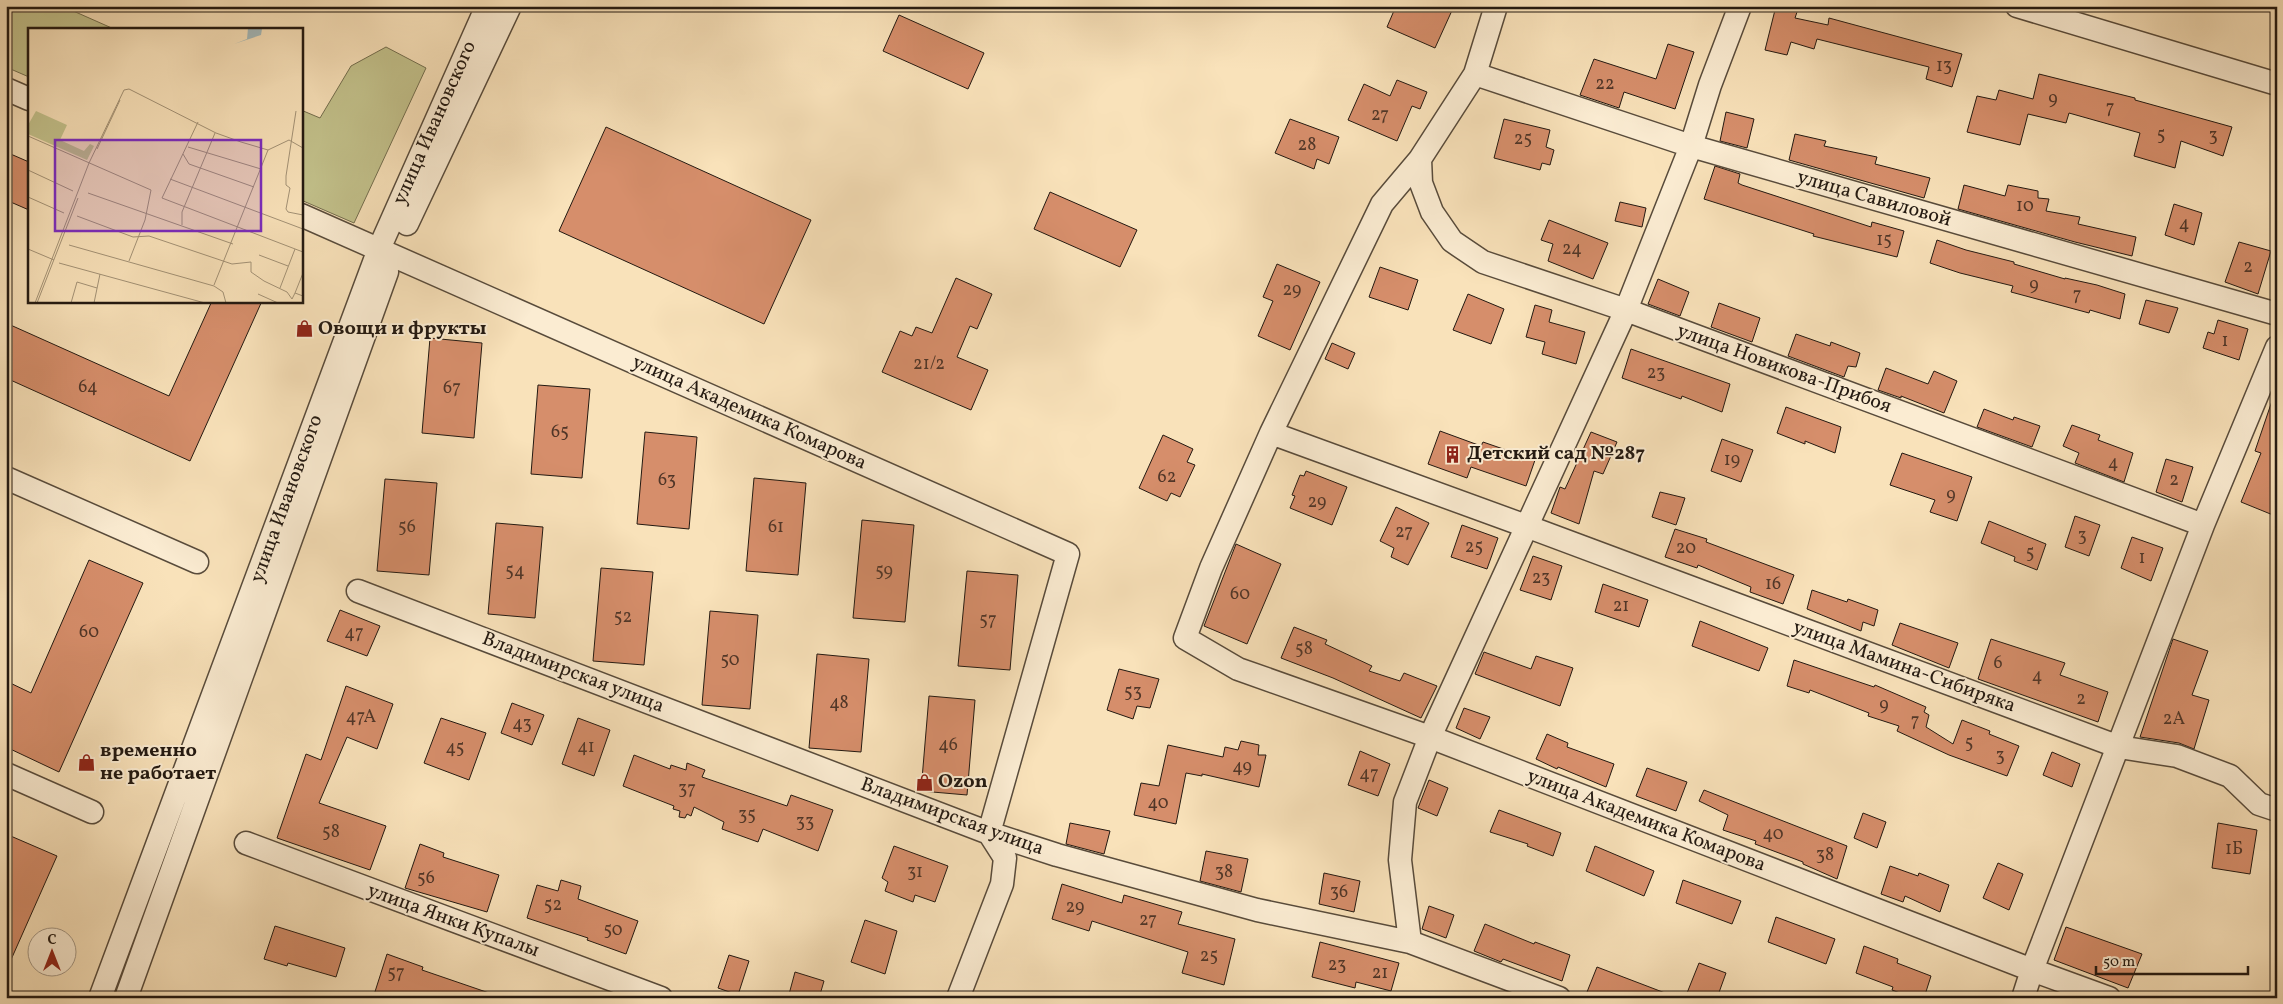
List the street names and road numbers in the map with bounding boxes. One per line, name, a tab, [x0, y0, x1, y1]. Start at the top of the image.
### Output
street label: улица Ивановского	[386, 36, 484, 210]
street label: улица Савиловой	[1793, 164, 1955, 234]
street label: улица Новикова-Прибоя	[1673, 317, 1895, 421]
street label: улица Академика Комарова	[627, 349, 871, 477]
street label: улица Ивановского	[244, 411, 330, 587]
street label: улица Мамина-Сибиряка	[1789, 614, 2019, 720]
street label: Владимирская улица	[478, 625, 668, 721]
street label: улица Академика Комарова	[1522, 762, 1770, 880]
street label: Владимирская улица	[856, 771, 1048, 863]
street label: улица Янки Купалы	[363, 877, 543, 965]

